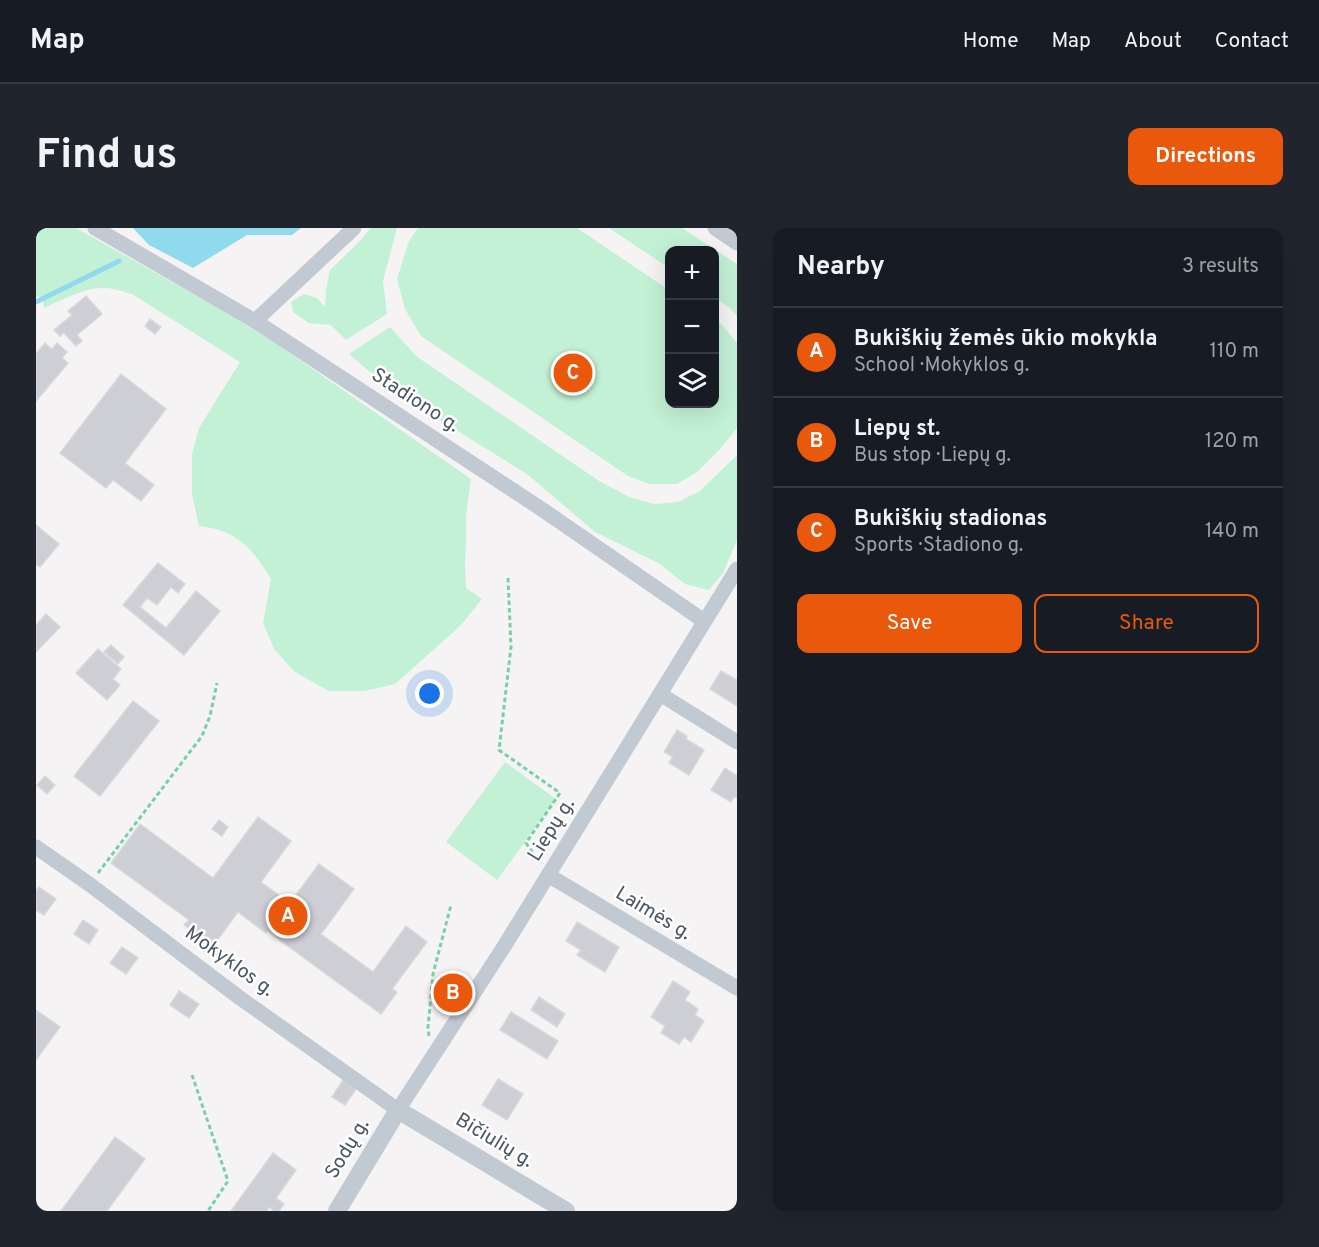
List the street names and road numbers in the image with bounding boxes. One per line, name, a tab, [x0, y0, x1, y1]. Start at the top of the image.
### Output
street label: Stadiono g.	[366, 363, 464, 439]
street label: Liepų g.	[522, 793, 582, 867]
street label: Laimės g.	[610, 881, 696, 947]
street label: Mokyklos g.	[179, 921, 279, 1003]
street label: Bičiulių g.	[450, 1108, 538, 1174]
street label: Sodų g.	[320, 1114, 376, 1184]

